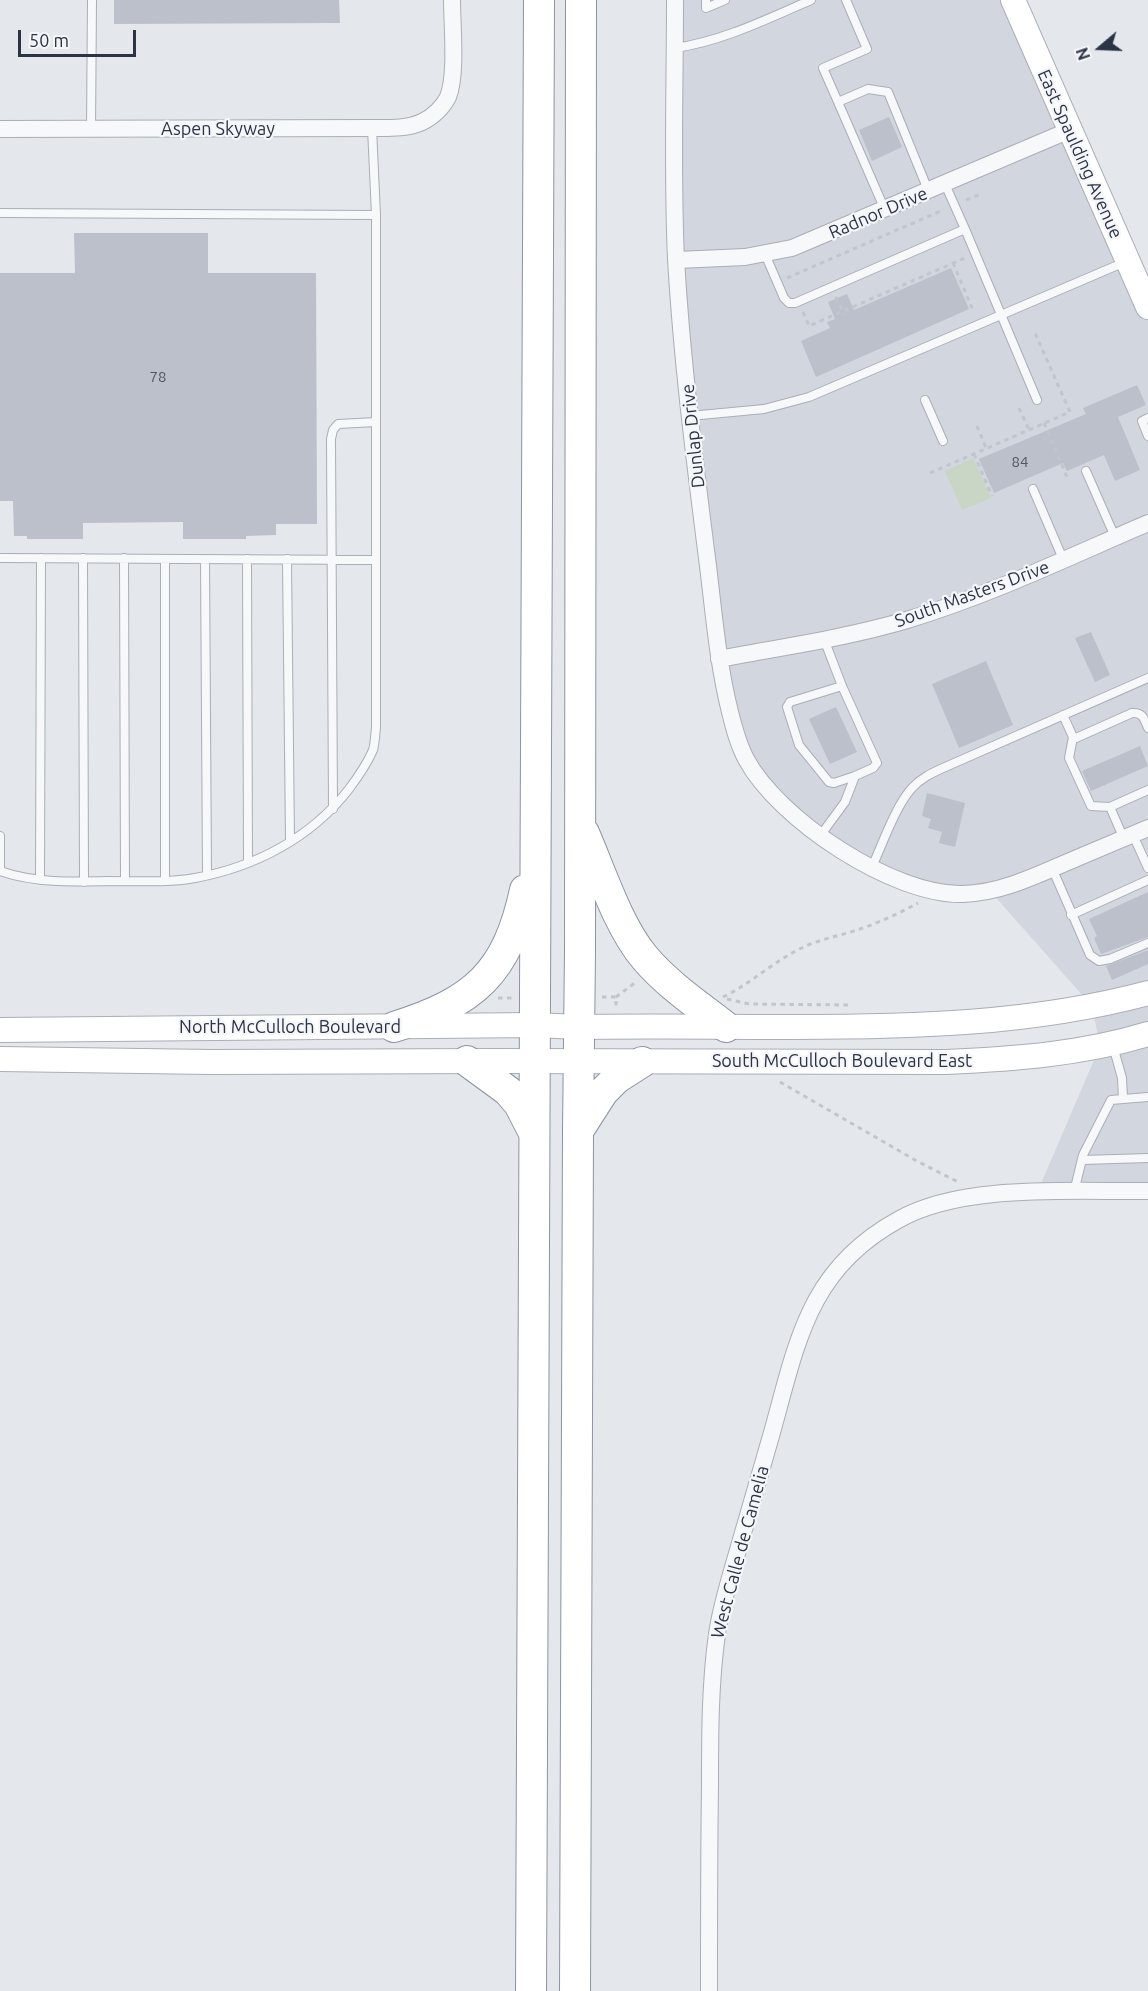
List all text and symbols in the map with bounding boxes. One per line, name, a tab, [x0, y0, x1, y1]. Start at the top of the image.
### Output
scale bar	[21, 18, 140, 56]
north arrow	[1070, 18, 1130, 78]
text: 50 m	[29, 30, 69, 50]
text: N	[1073, 45, 1093, 62]
street label: East Spaulding Avenue	[1033, 66, 1127, 242]
street label: Aspen Skyway	[161, 118, 275, 140]
street label: Radnor Drive	[825, 182, 931, 244]
house number: 78	[150, 368, 166, 386]
street label: Dunlap Drive	[677, 383, 709, 489]
house number: 84	[1012, 453, 1028, 471]
street label: South Masters Drive	[892, 556, 1052, 632]
street label: North McCulloch Boulevard	[179, 1016, 401, 1038]
street label: South McCulloch Boulevard East	[712, 1050, 972, 1072]
street label: West Calle de Camelia	[707, 1463, 773, 1641]

